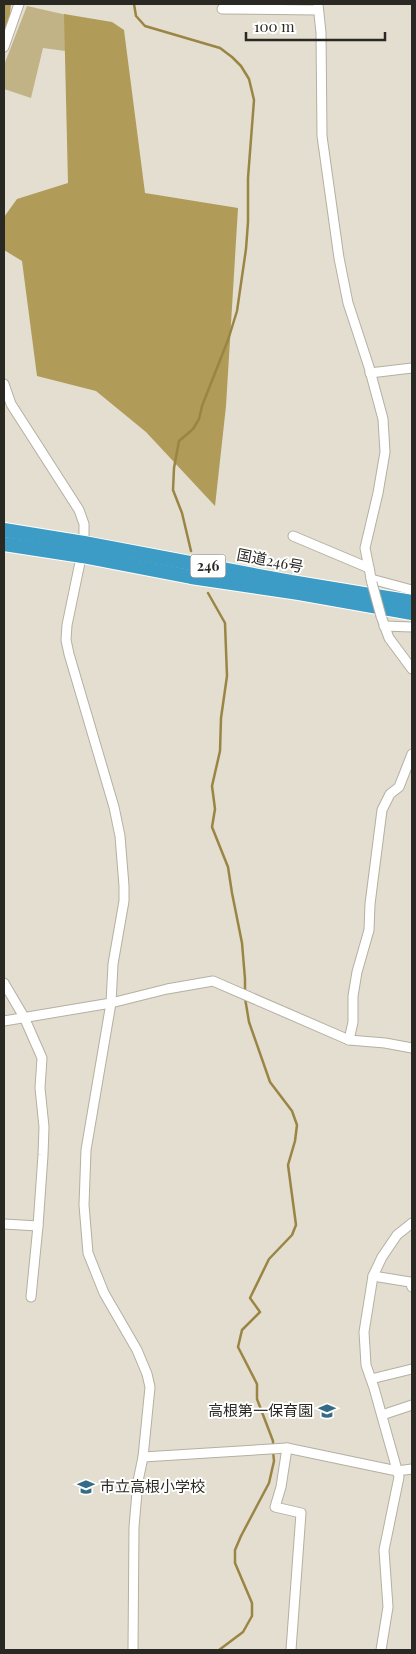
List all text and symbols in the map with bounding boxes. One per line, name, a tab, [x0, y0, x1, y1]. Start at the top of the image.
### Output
scale bar	[246, 10, 385, 42]
text: 100 m	[254, 16, 295, 36]
street label: 国道246号	[235, 544, 305, 576]
road number: 246	[190, 554, 226, 578]
place label: 高根第一保育園	[208, 1400, 313, 1420]
school or university icon: 高根第一保育園	[317, 1401, 337, 1421]
place label: 市立高根小学校	[100, 1476, 205, 1496]
school or university icon: 市立高根小学校	[76, 1477, 96, 1497]

